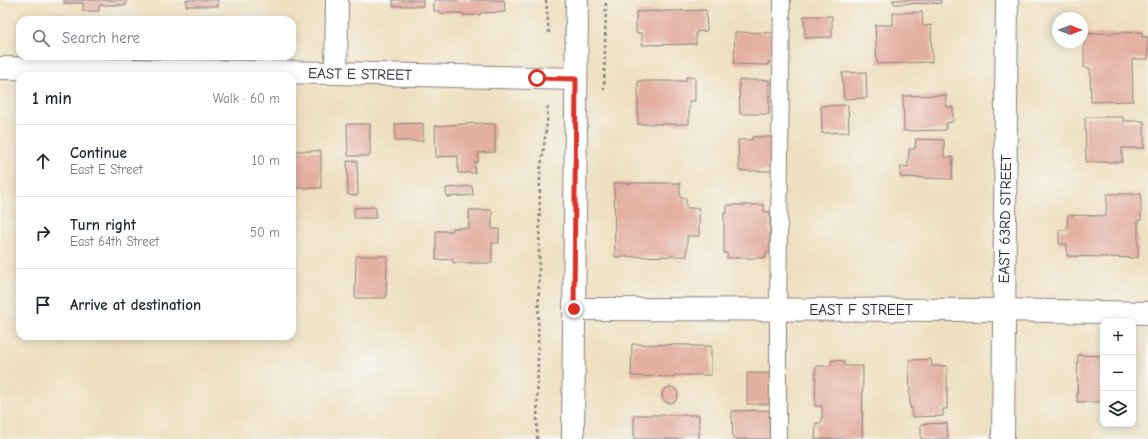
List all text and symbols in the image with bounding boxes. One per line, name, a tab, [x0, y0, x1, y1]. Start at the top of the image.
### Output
north arrow	[1052, 12, 1088, 48]
search box	[16, 16, 296, 60]
icon: search	[30, 27, 52, 49]
text: Search here	[62, 29, 140, 47]
street label: EAST E STREET	[308, 64, 412, 84]
route start	[528, 69, 546, 87]
text: 1 min	[32, 89, 72, 108]
text: Walk · 60 m	[213, 91, 280, 106]
text: Continue	[70, 144, 127, 162]
icon: ahead	[32, 150, 54, 172]
text: 10 m	[252, 153, 280, 168]
street label: EAST 63RD STREET	[995, 154, 1015, 284]
text: East E Street	[70, 162, 143, 177]
text: Turn right	[70, 216, 136, 234]
icon: right	[32, 222, 54, 244]
text: 50 m	[250, 225, 280, 240]
text: East 64th Street	[70, 234, 159, 249]
icon: arrive	[32, 294, 54, 316]
text: Arrive at destination	[70, 296, 201, 314]
route end	[565, 300, 583, 318]
street label: EAST F STREET	[809, 301, 913, 319]
map controls	[1100, 319, 1136, 427]
button: +	[1100, 319, 1136, 355]
button: −	[1100, 355, 1136, 391]
button: layers	[1100, 391, 1136, 427]

